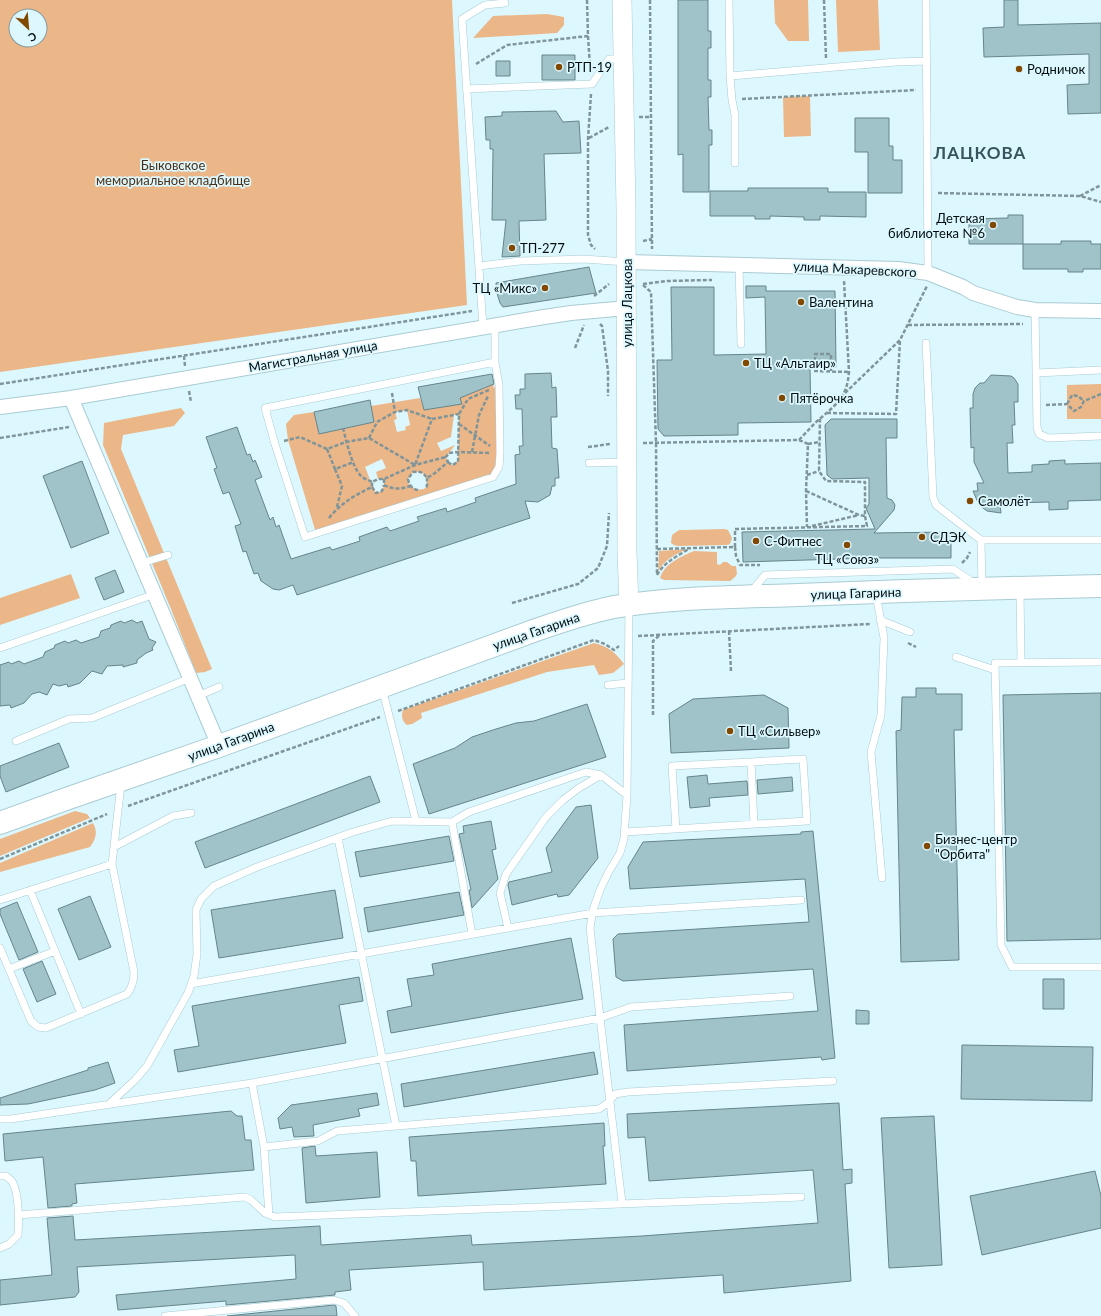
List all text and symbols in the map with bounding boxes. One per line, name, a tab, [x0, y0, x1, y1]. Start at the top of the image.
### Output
north arrow	[8, 8, 48, 48]
text: С	[26, 30, 39, 45]
place label: РТП-19	[567, 59, 612, 75]
place label: Родничок	[1027, 61, 1085, 77]
marker: РТП-19	[554, 62, 564, 72]
marker: Родничок	[1014, 64, 1024, 74]
district label: ЛАЦКОВА	[933, 142, 1026, 163]
park label: Быковское мемориальное кладбище	[96, 157, 250, 188]
place label: Детская библиотека №6	[888, 210, 985, 241]
marker: Детская библиотека №6	[988, 220, 998, 230]
place label: ТП-277	[520, 240, 565, 256]
marker: ТП-277	[507, 243, 517, 253]
street label: улица Лацкова	[619, 258, 635, 348]
street label: улица Макаревского	[793, 258, 917, 280]
place label: ТЦ «Микс»	[473, 280, 537, 296]
marker: ТЦ «Микс»	[540, 283, 550, 293]
place label: Валентина	[809, 294, 873, 310]
marker: Валентина	[796, 297, 806, 307]
street label: Магистральная улица	[247, 337, 379, 375]
place label: ТЦ «Альтаир»	[754, 355, 836, 371]
marker: ТЦ «Альтаир»	[741, 358, 751, 368]
place label: Пятёрочка	[790, 390, 854, 406]
marker: Пятёрочка	[777, 393, 787, 403]
place label: Самолёт	[978, 493, 1031, 509]
marker: Самолёт	[965, 496, 975, 506]
place label: СДЭК	[930, 529, 967, 545]
marker: СДЭК	[917, 532, 927, 542]
place label: С-Фитнес	[764, 533, 822, 549]
marker: С-Фитнес	[751, 536, 761, 546]
marker: ТЦ «Союз»	[842, 540, 852, 550]
place label: ТЦ «Союз»	[815, 551, 879, 567]
street label: улица Гагарина	[810, 583, 902, 603]
street label: улица Гагарина	[491, 609, 581, 653]
street label: улица Гагарина	[186, 718, 276, 764]
place label: ТЦ «Сильвер»	[738, 723, 821, 739]
marker: ТЦ «Сильвер»	[725, 726, 735, 736]
place label: Бизнес-центр "Орбита"	[935, 831, 1017, 862]
marker: Бизнес-центр "Орбита"	[922, 841, 932, 851]

